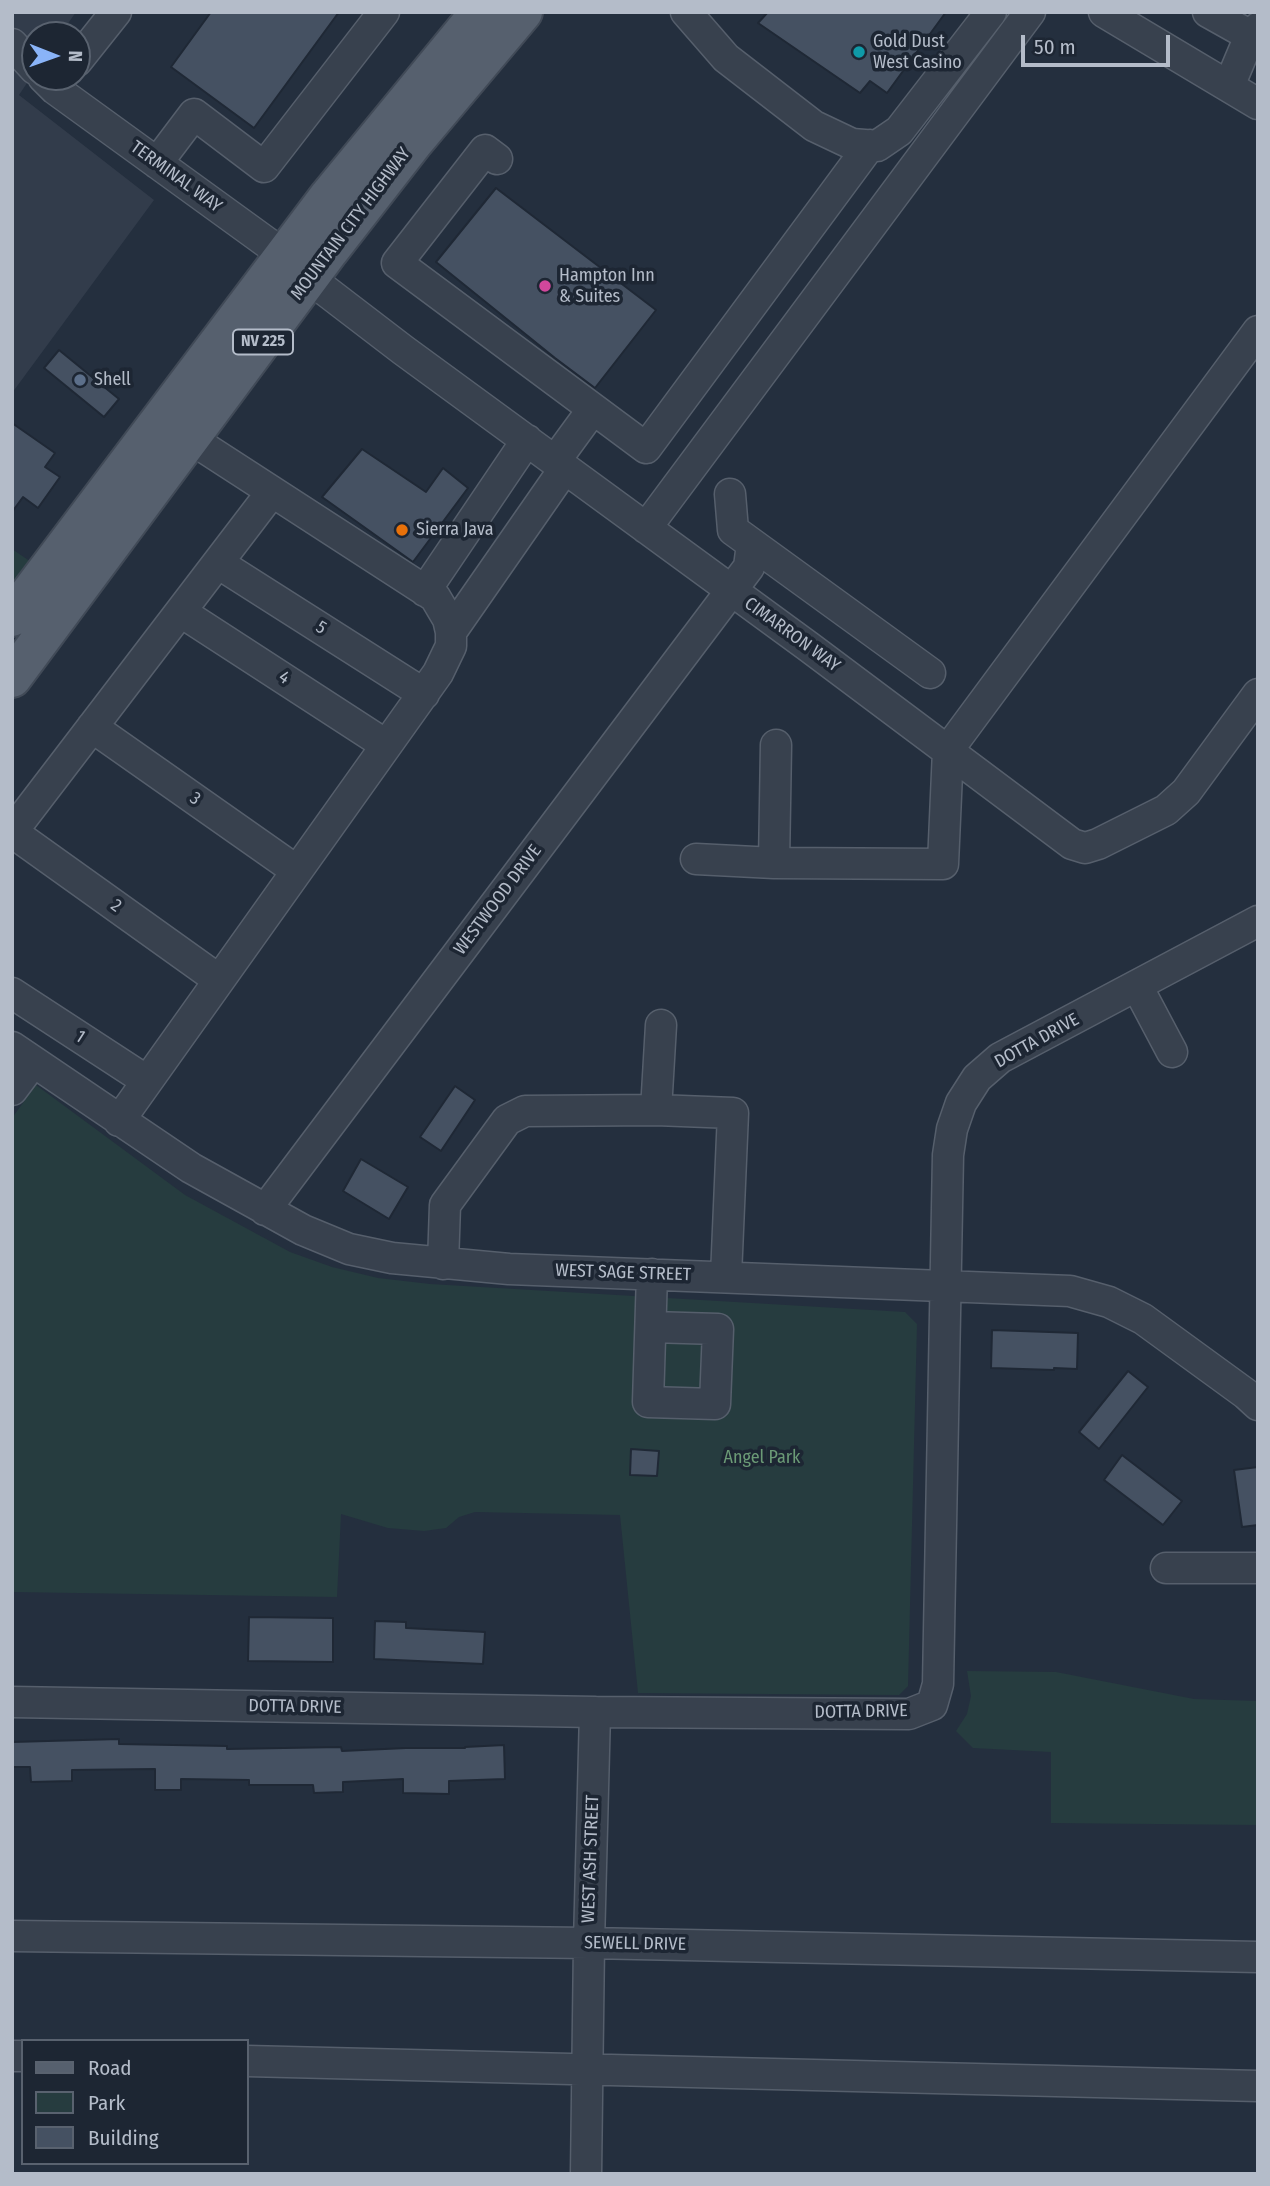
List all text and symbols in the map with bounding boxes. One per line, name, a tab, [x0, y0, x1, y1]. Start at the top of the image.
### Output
north arrow	[21, 21, 91, 91]
scale bar	[1025, 21, 1174, 65]
place label: Gold Dust West Casino	[873, 31, 962, 74]
text: 50 m	[1034, 34, 1076, 60]
marker: Gold Dust West Casino	[851, 44, 867, 60]
text: N	[64, 50, 87, 62]
street label: TERMINAL WAY	[126, 137, 226, 217]
street label: MOUNTAIN CITY HIGHWAY	[287, 143, 415, 305]
place label: Hampton Inn & Suites	[559, 265, 655, 308]
marker: Hampton Inn & Suites	[537, 278, 553, 294]
road number: NV 225	[233, 330, 293, 354]
place label: Shell	[94, 369, 131, 391]
marker: Shell	[72, 372, 88, 388]
place label: Sierra Java	[416, 519, 493, 541]
marker: Sierra Java	[394, 522, 410, 538]
street label: CIMARRON WAY	[740, 593, 844, 677]
street label: 5	[312, 617, 330, 639]
street label: 4	[274, 667, 294, 689]
street label: 3	[185, 788, 205, 810]
street label: WESTWOOD DRIVE	[450, 841, 546, 959]
street label: 2	[106, 895, 126, 917]
street label: DOTTA DRIVE	[991, 1009, 1083, 1073]
street label: 1	[71, 1026, 89, 1048]
street label: WEST SAGE STREET	[555, 1260, 691, 1286]
park label: Angel Park	[724, 1447, 800, 1469]
street label: DOTTA DRIVE	[248, 1695, 342, 1719]
street label: DOTTA DRIVE	[814, 1700, 908, 1724]
street label: WEST ASH STREET	[578, 1795, 604, 1923]
street label: SEWELL DRIVE	[584, 1932, 686, 1956]
legend	[21, 2039, 248, 2165]
text: Road	[88, 2055, 132, 2081]
text: Park	[88, 2090, 125, 2116]
text: Building	[88, 2125, 159, 2151]

